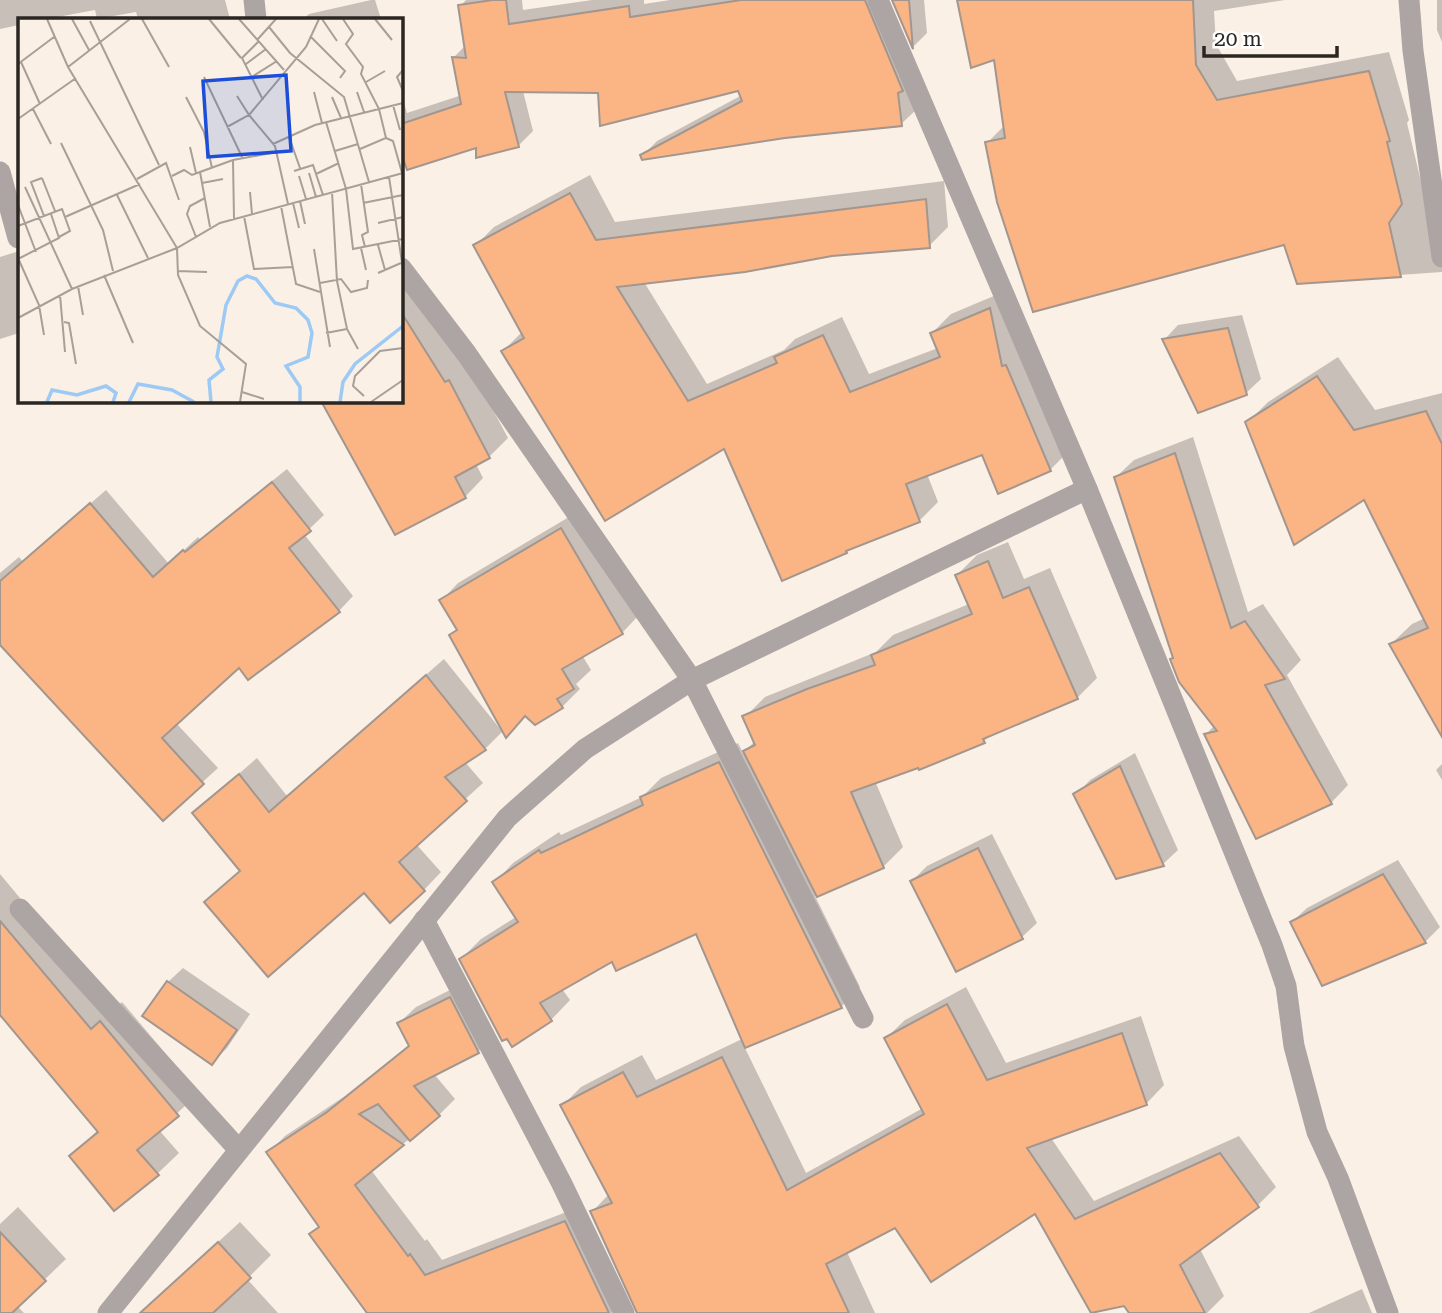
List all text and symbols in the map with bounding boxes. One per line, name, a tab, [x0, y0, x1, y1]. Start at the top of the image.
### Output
scale bar	[1204, 14, 1337, 58]
inset map	[18, 18, 402, 402]
text: 20 m	[1214, 27, 1262, 51]

